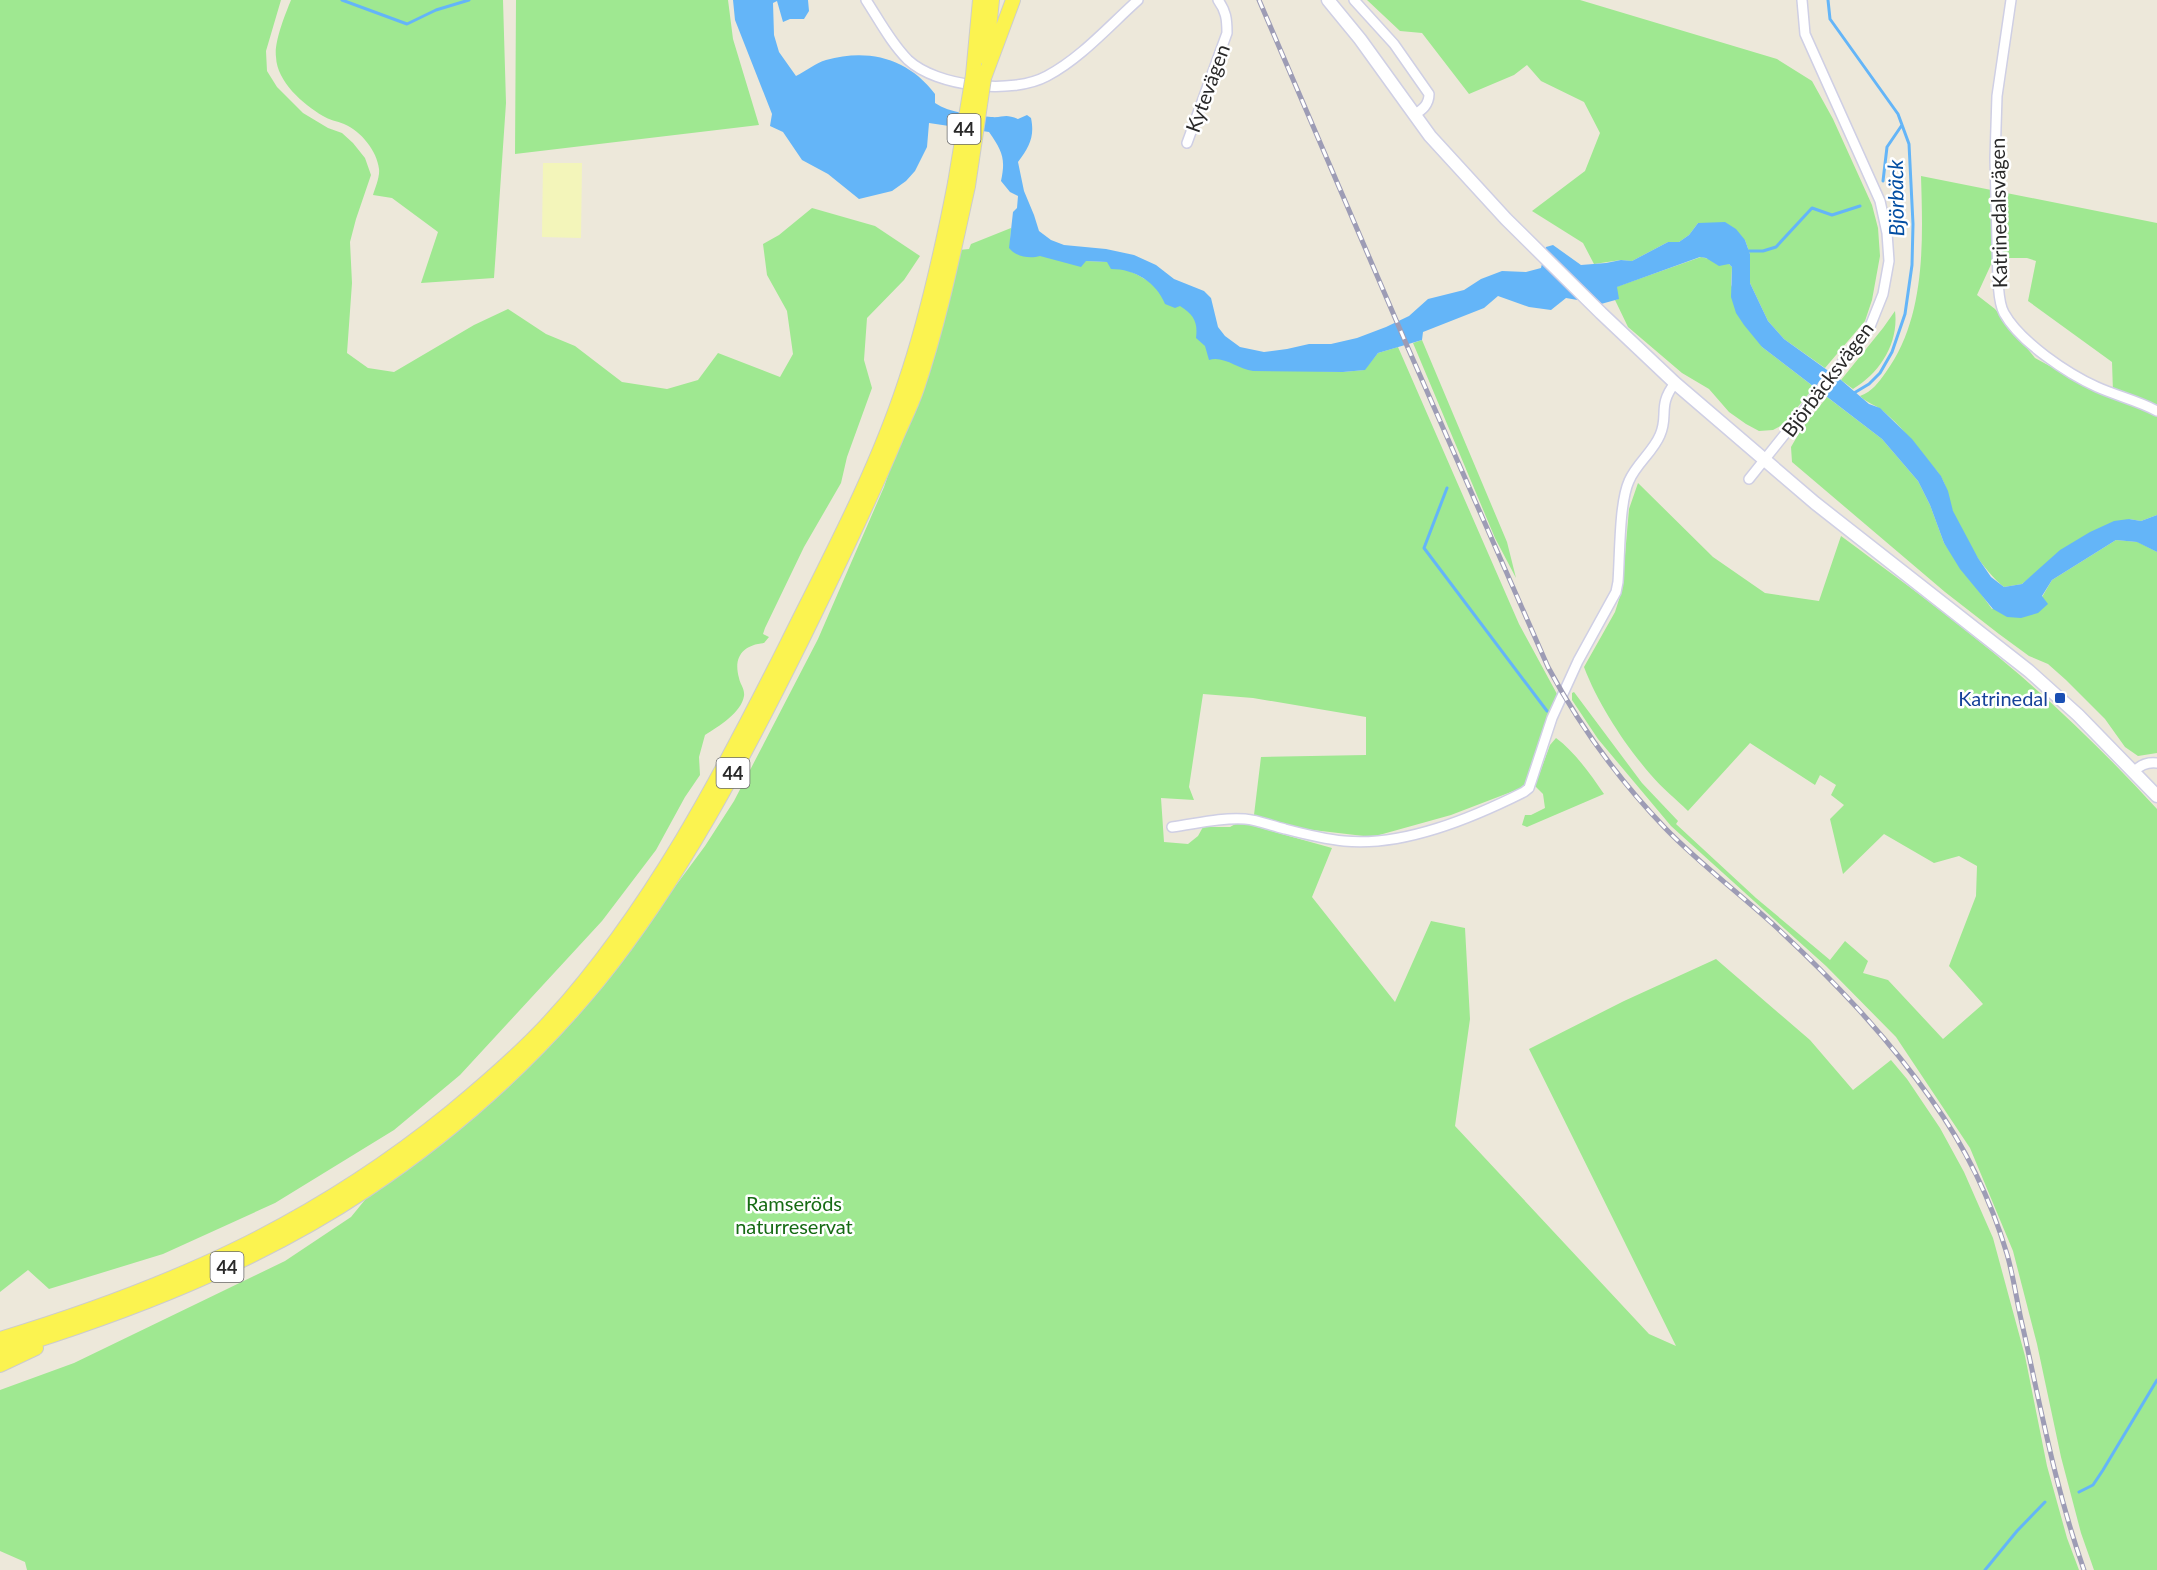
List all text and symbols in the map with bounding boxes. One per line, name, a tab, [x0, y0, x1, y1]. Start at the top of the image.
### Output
street label: Kytevägen	[1180, 41, 1234, 135]
road number: 44	[948, 114, 980, 144]
street label: Katrinedalsvägen	[1985, 138, 2011, 288]
water label: Björbäck	[1882, 158, 1908, 237]
street label: Björbäcksvägen	[1776, 317, 1878, 441]
place label: Katrinedal	[1958, 686, 2048, 710]
marker: Katrinedal	[2053, 691, 2067, 705]
road number: 44	[716, 758, 750, 788]
park label: Ramseröds naturreservat	[735, 1191, 853, 1238]
road number: 44	[210, 1252, 244, 1282]

